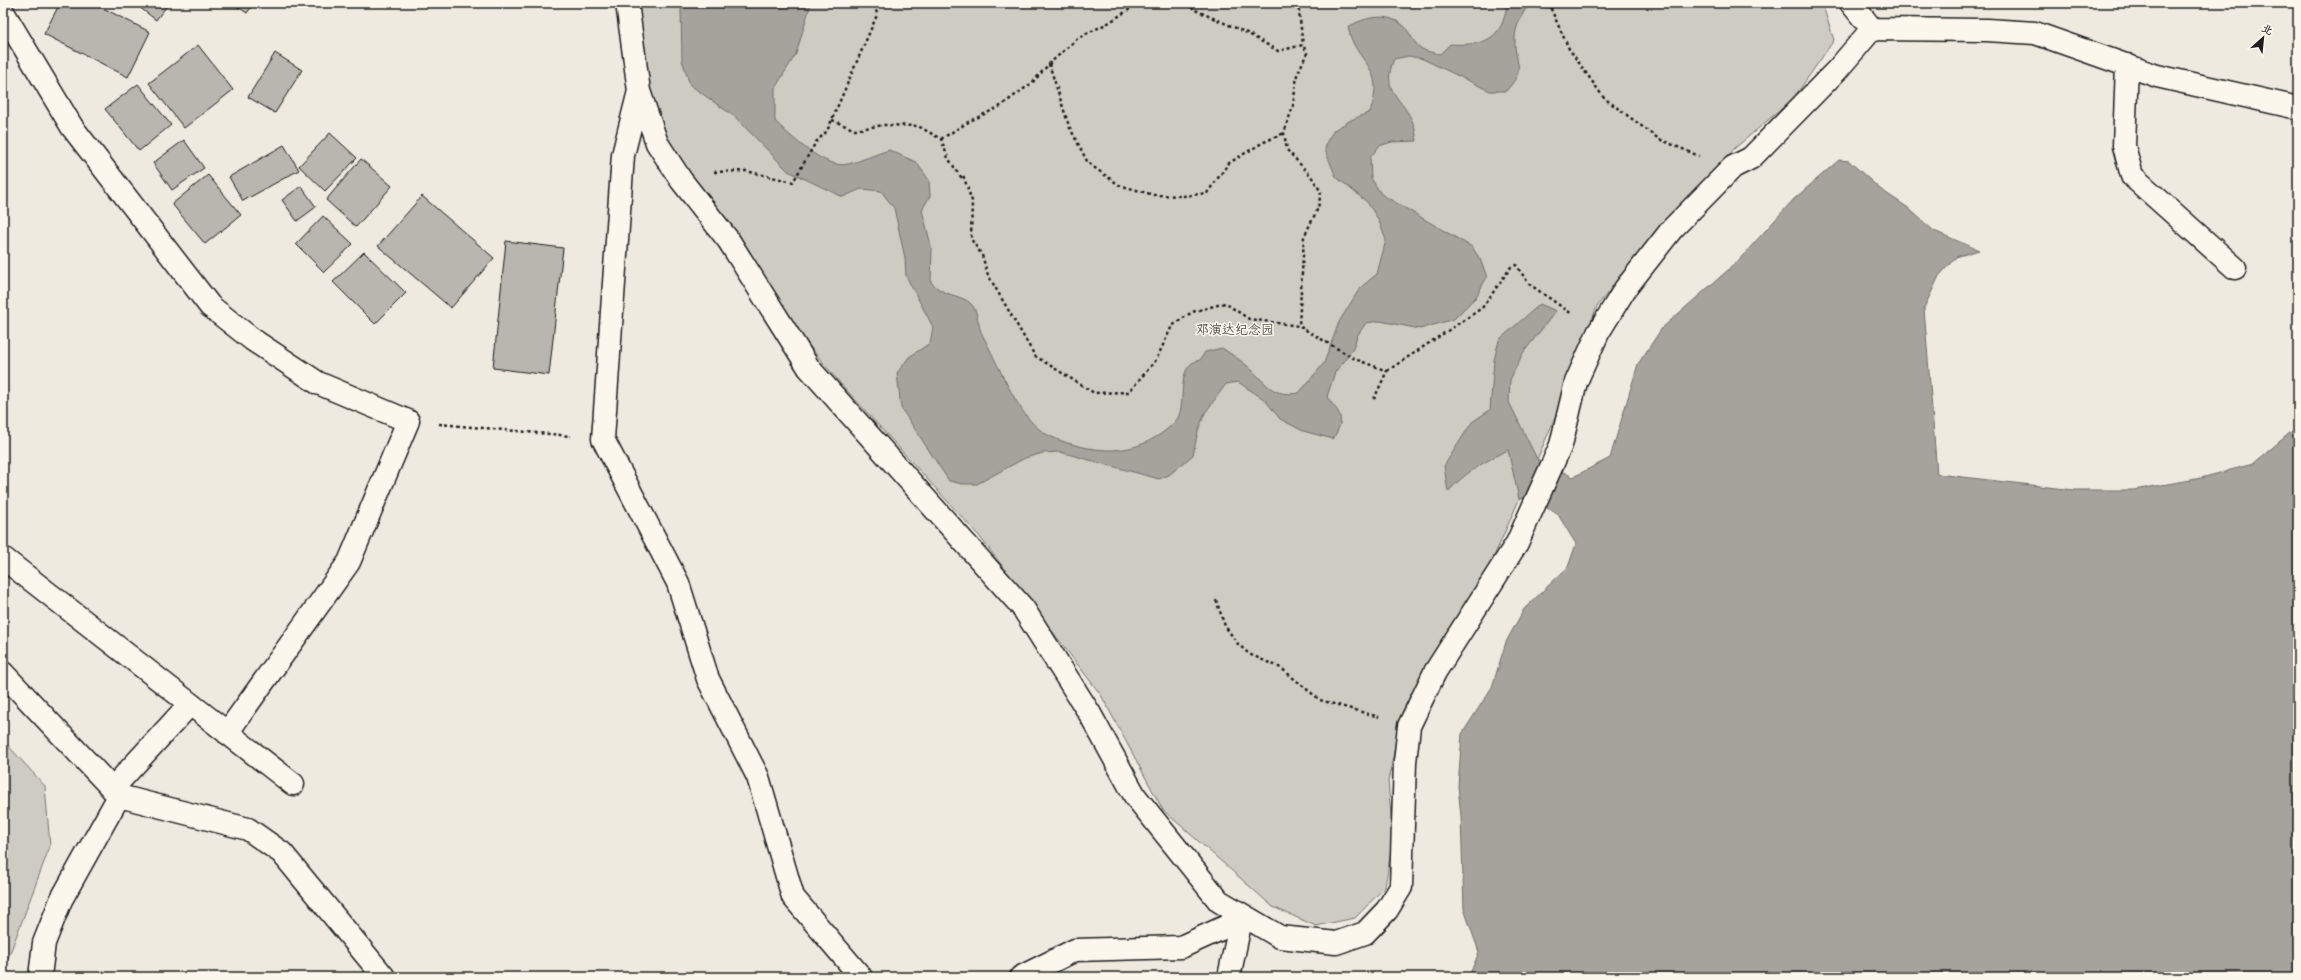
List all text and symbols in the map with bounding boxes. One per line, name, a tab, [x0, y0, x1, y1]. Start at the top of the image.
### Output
north arrow	[2243, 18, 2283, 58]
text: 北	[2259, 20, 2276, 40]
park label: 邓演达纪念园	[1196, 321, 1274, 340]

